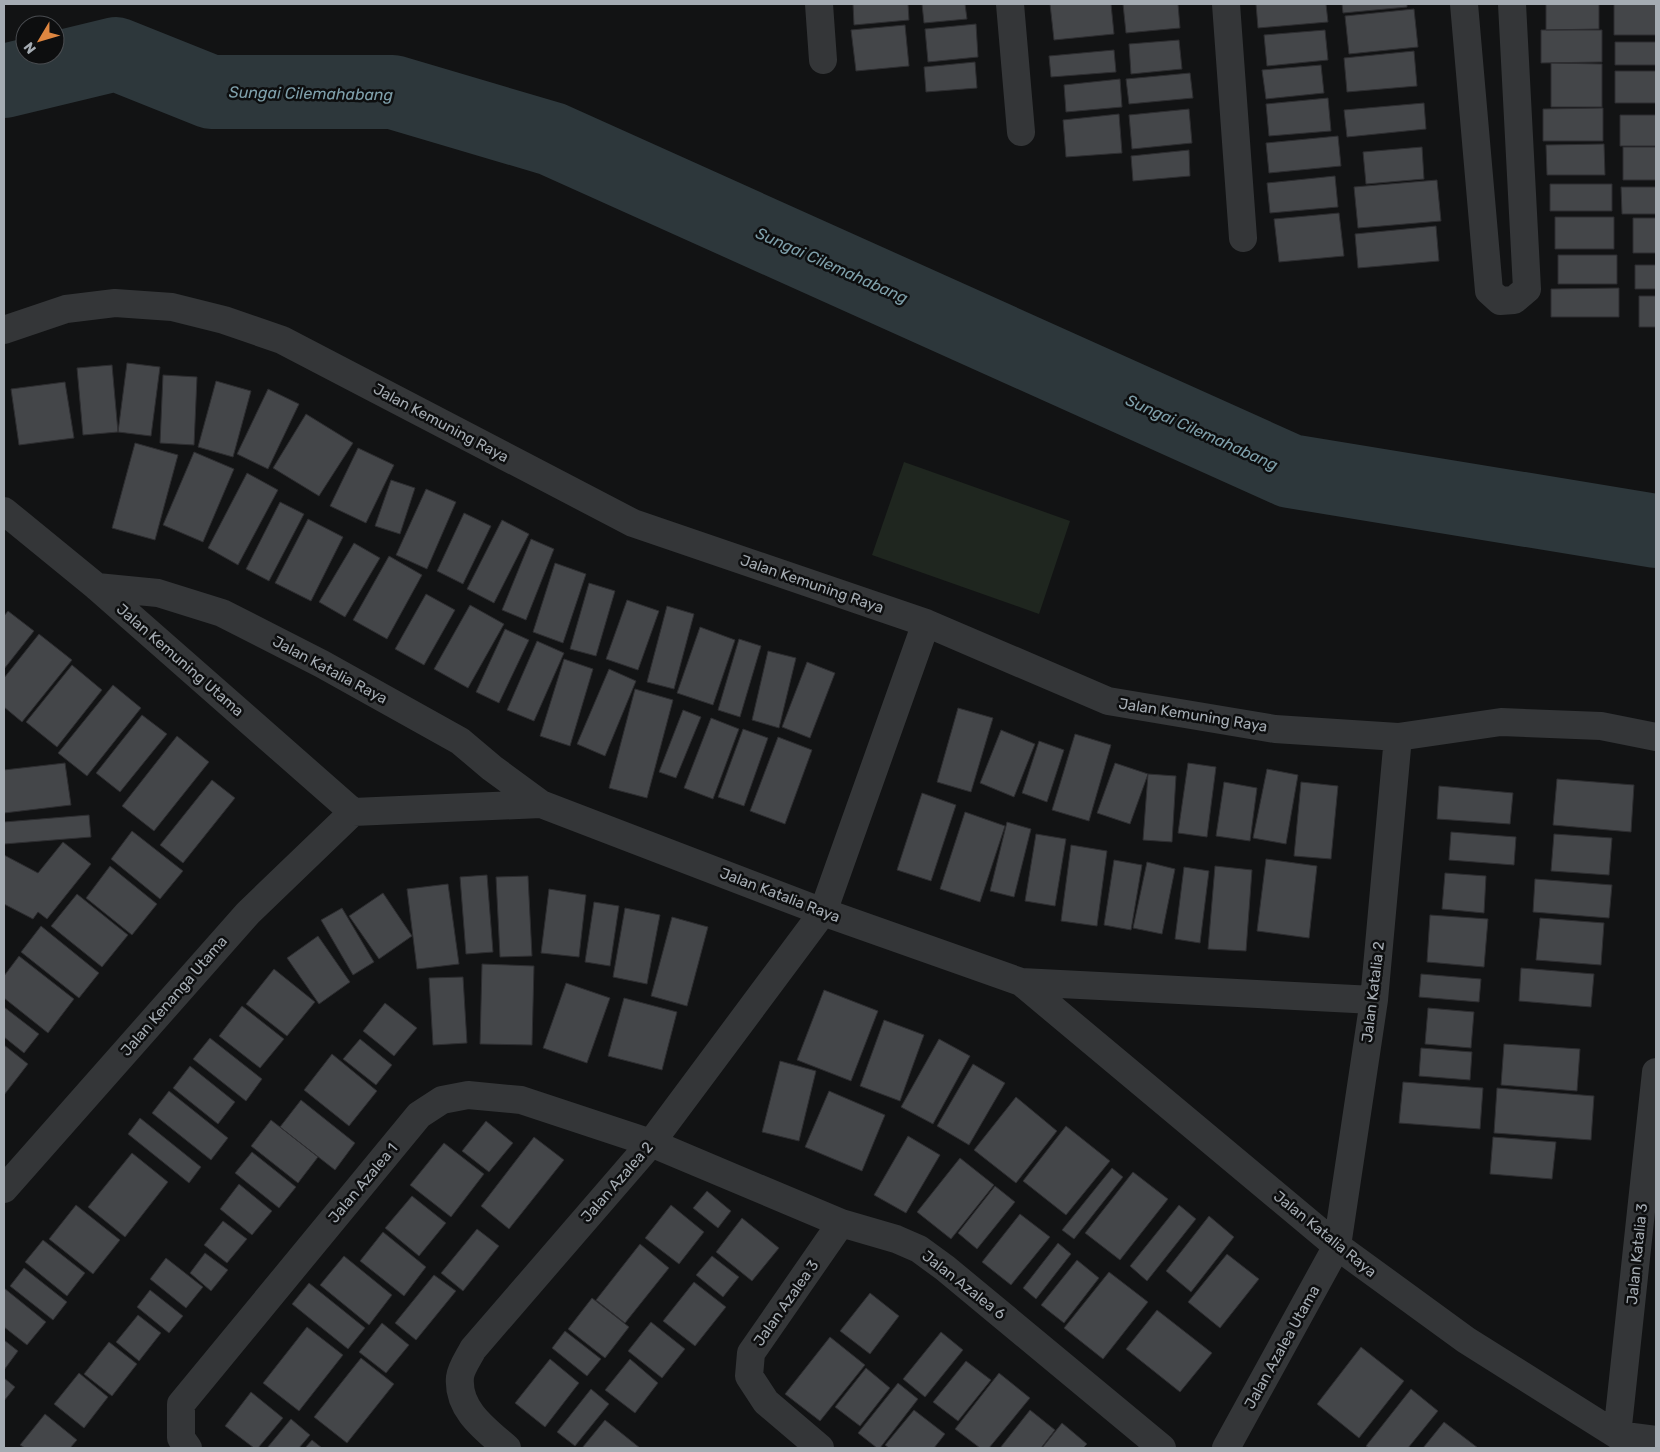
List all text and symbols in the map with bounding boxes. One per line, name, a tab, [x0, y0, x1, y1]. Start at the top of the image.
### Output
north arrow	[15, 15, 65, 65]
text: N	[20, 38, 40, 57]
water label: Sungai Cilemahabang	[229, 83, 394, 104]
water label: Sungai Cilemahabang	[753, 223, 911, 308]
street label: Jalan Kemuning Raya	[370, 380, 512, 466]
water label: Sungai Cilemahabang	[1123, 390, 1281, 475]
street label: Jalan Kemuning Raya	[738, 551, 886, 617]
street label: Jalan Kemuning Utama	[113, 600, 247, 720]
street label: Jalan Katalia Raya	[270, 632, 390, 708]
street label: Jalan Kemuning Raya	[1117, 694, 1269, 736]
street label: Jalan Katalia Raya	[717, 864, 843, 926]
street label: Jalan Kenanga Utama	[117, 932, 231, 1060]
street label: Jalan Katalia 2	[1358, 940, 1388, 1044]
street label: Jalan Azalea 2	[577, 1138, 657, 1226]
street label: Jalan Azalea 1	[324, 1140, 402, 1226]
street label: Jalan Katalia Raya	[1270, 1187, 1380, 1281]
street label: Jalan Katalia 3	[1623, 1202, 1651, 1306]
street label: Jalan Azalea 6	[919, 1247, 1009, 1323]
street label: Jalan Azalea 3	[750, 1256, 822, 1350]
street label: Jalan Azalea Utama	[1241, 1282, 1323, 1412]

